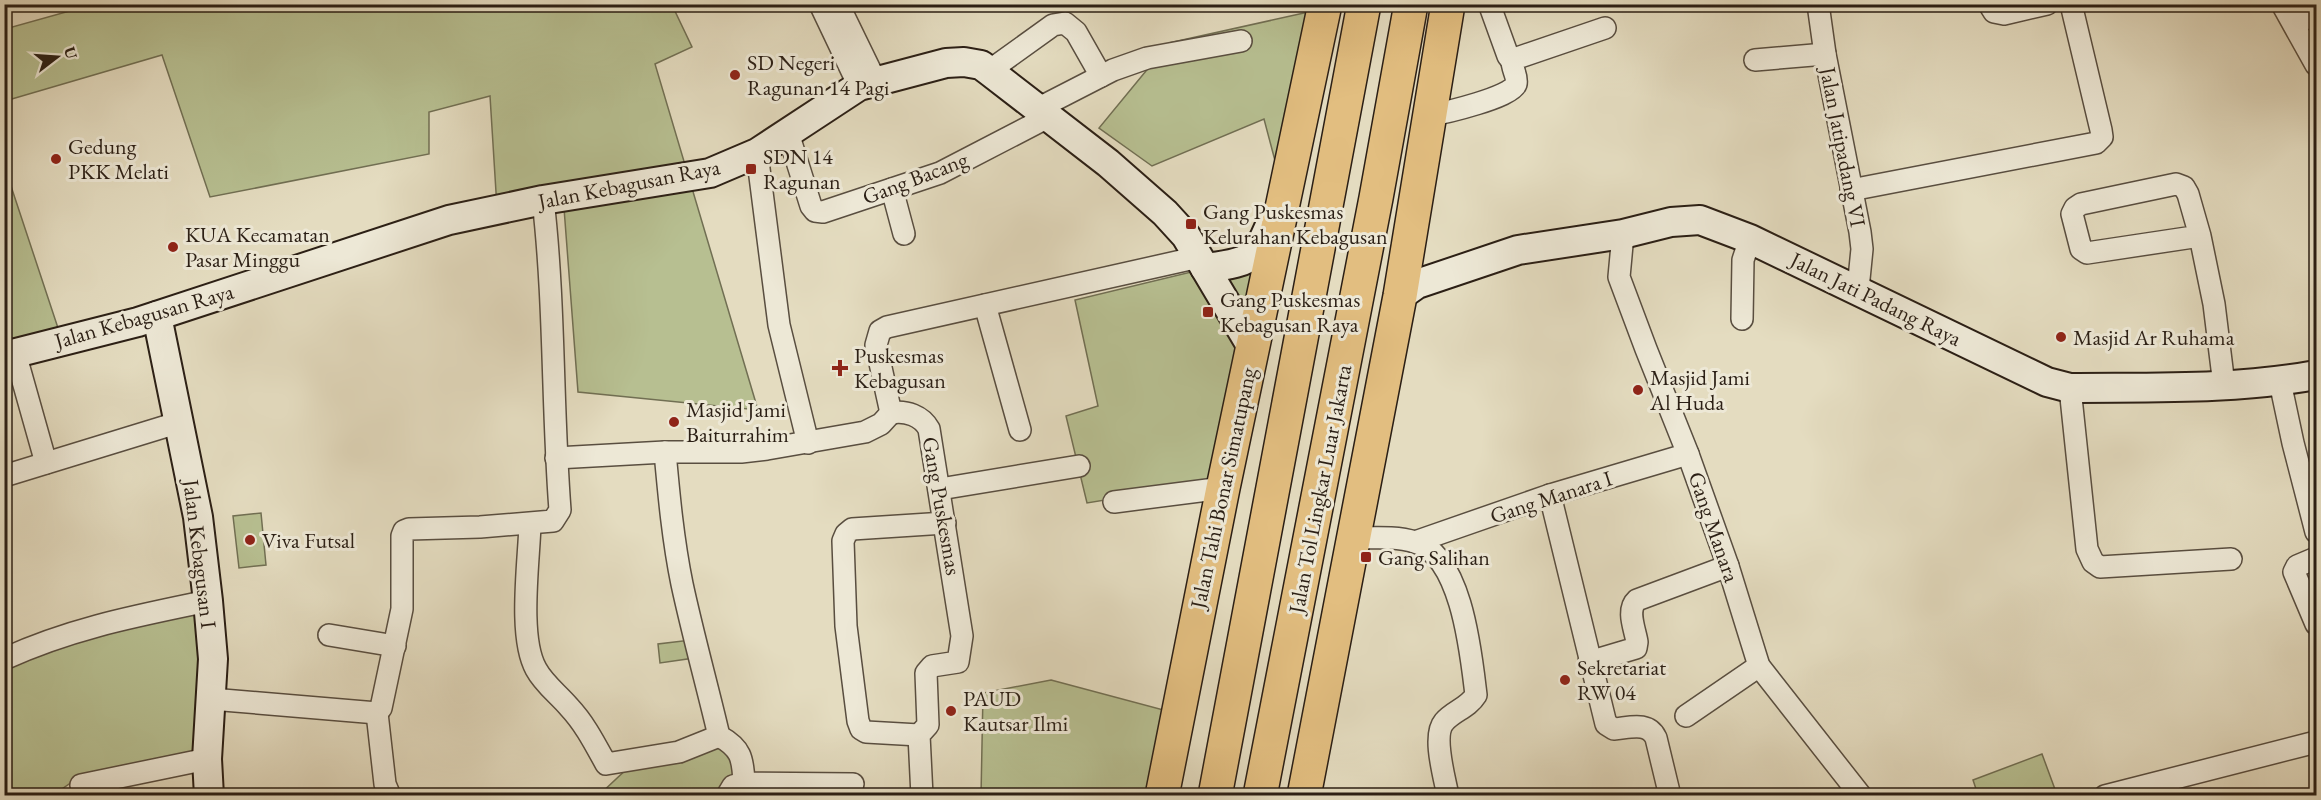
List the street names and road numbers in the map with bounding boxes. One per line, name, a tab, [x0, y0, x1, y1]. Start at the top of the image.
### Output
street label: Jalan Jatipadang VI	[1813, 63, 1873, 230]
street label: Gang Bacang	[858, 144, 972, 211]
street label: Jalan Kebagusan Raya	[533, 152, 723, 216]
street label: Jalan Jati Padang Raya	[1784, 244, 1967, 353]
street label: Jalan Kebagusan Raya	[49, 277, 237, 356]
street label: Jalan Tol Lingkar Luar Jakarta	[1281, 362, 1358, 618]
street label: Jalan Tahi Bonar Simatupang	[1183, 364, 1263, 613]
street label: Gang Puskesmas	[916, 434, 968, 578]
street label: Gang Manara I	[1486, 463, 1616, 530]
street label: Gang Manara	[1682, 468, 1747, 586]
street label: Jalan Kebagusan I	[176, 476, 224, 631]

